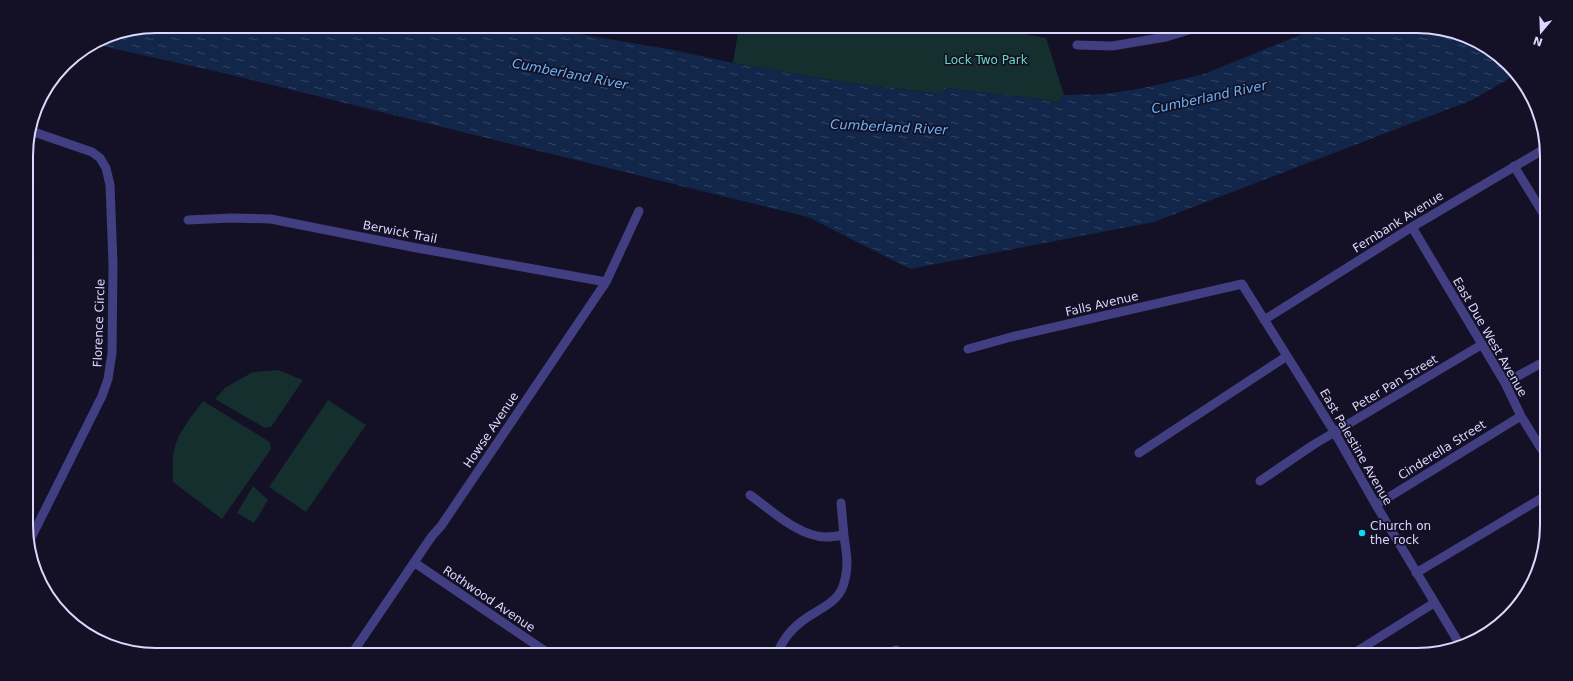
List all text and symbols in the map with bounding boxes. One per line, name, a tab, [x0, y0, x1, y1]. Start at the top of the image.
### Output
north arrow	[1521, 12, 1561, 52]
text: N	[1531, 33, 1544, 49]
park label: Lock Two Park	[944, 53, 1028, 67]
water label: Cumberland River	[511, 55, 631, 93]
water label: Cumberland River	[1150, 77, 1270, 117]
water label: Cumberland River	[830, 116, 950, 138]
street label: Fernbank Avenue	[1350, 189, 1446, 255]
street label: Berwick Trail	[362, 218, 438, 246]
street label: East Due West Avenue	[1450, 275, 1530, 399]
street label: Florence Circle	[90, 278, 108, 368]
street label: Falls Avenue	[1064, 289, 1140, 319]
street label: Peter Pan Street	[1350, 352, 1440, 414]
street label: East Palestine Avenue	[1317, 386, 1395, 508]
street label: Howse Avenue	[461, 390, 521, 470]
street label: Cinderella Street	[1396, 417, 1489, 483]
place label: Church on the rock	[1370, 519, 1431, 547]
marker: Church on the rock	[1357, 528, 1367, 538]
street label: Rothwood Avenue	[440, 563, 538, 635]

